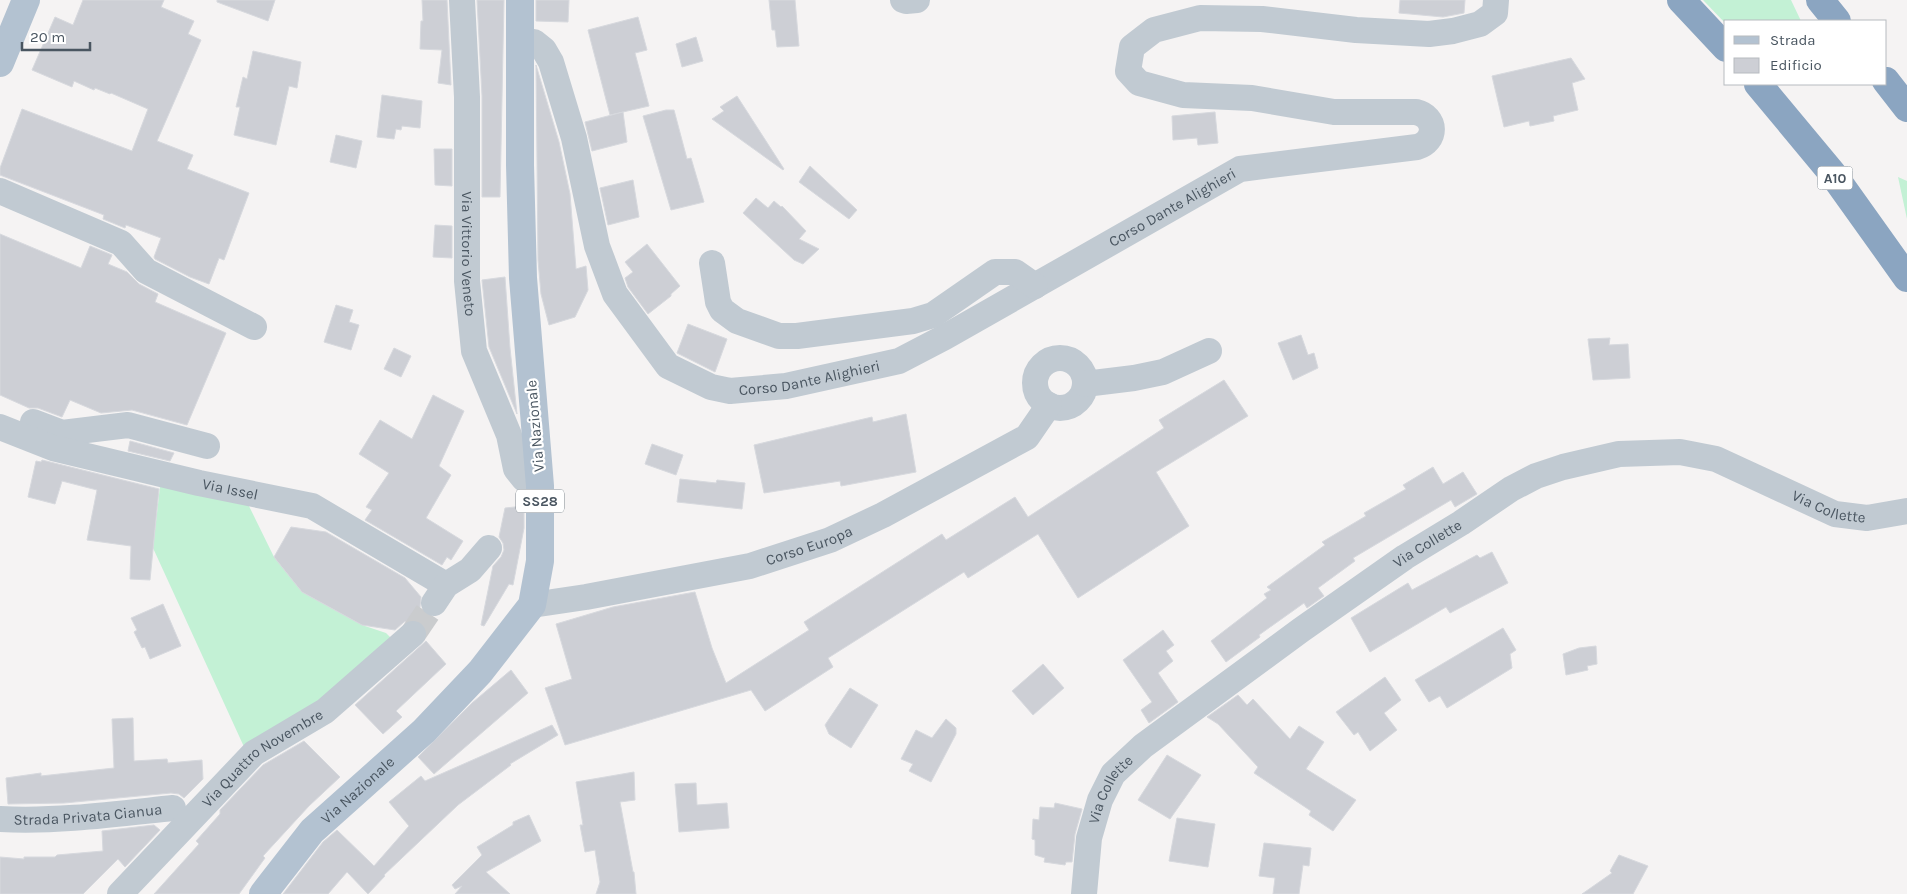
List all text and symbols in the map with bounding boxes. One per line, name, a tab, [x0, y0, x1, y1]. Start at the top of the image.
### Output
scale bar	[22, 20, 90, 52]
legend	[1724, 20, 1887, 85]
text: 20 m	[30, 28, 65, 46]
text: Strada	[1770, 31, 1816, 49]
text: Edificio	[1770, 56, 1822, 74]
street label: Corso Dante Alighieri	[1106, 164, 1239, 251]
road number: A10	[1818, 167, 1852, 190]
street label: Via Vittorio Veneto	[458, 191, 479, 317]
street label: Corso Dante Alighieri	[738, 356, 882, 399]
street label: Via Nazionale	[522, 379, 548, 473]
street label: Via Issel	[201, 475, 260, 504]
street label: Via Collette	[1789, 486, 1867, 527]
road number: SS28	[516, 490, 564, 512]
street label: Via Collette	[1390, 516, 1465, 572]
street label: Corso Europa	[764, 522, 855, 569]
street label: Via Quattro Novembre	[198, 705, 326, 811]
street label: Via Collette	[1085, 751, 1137, 826]
street label: Via Nazionale	[317, 753, 398, 828]
street label: Strada Privata Cianua	[13, 800, 163, 829]

